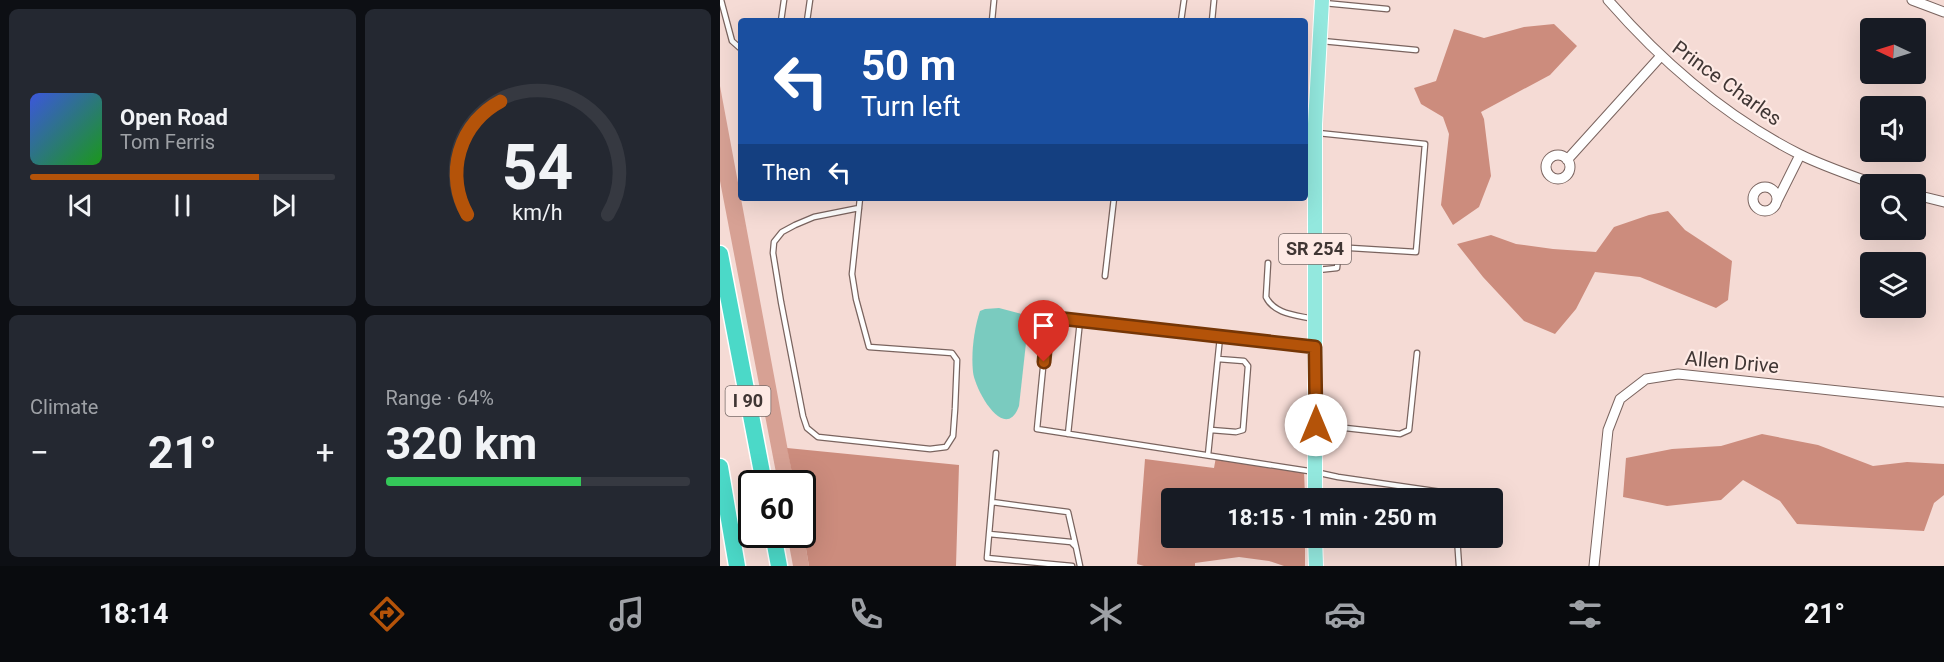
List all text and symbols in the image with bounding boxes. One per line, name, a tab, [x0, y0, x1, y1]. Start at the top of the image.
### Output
north arrow	[1860, 18, 1926, 84]
map controls	[1860, 18, 1926, 318]
street label: Prince Charles	[1668, 35, 1786, 131]
text: 50 m	[861, 41, 956, 90]
icon: left	[762, 42, 840, 120]
text: Turn left	[861, 91, 961, 123]
button: sound	[1860, 96, 1926, 162]
text: Open Road	[120, 105, 228, 130]
text: Tom Ferris	[120, 130, 215, 154]
text: 54	[502, 131, 574, 204]
icon: left	[823, 156, 856, 189]
text: Then	[762, 160, 811, 185]
button: search	[1860, 174, 1926, 240]
icon: previous	[64, 189, 97, 222]
icon: pause	[166, 189, 199, 222]
icon: next	[267, 189, 300, 222]
text: km/h	[513, 200, 563, 225]
road number: SR 254	[1279, 234, 1351, 264]
button: layers	[1860, 252, 1926, 318]
pin	[1018, 300, 1069, 362]
icon: arrive	[1027, 309, 1060, 342]
street label: Allen Drive	[1684, 346, 1780, 378]
text: Range · 64%	[386, 386, 494, 410]
road number: I 90	[726, 386, 771, 416]
position arrow	[1284, 393, 1348, 457]
text: Climate	[30, 395, 98, 419]
text: 320 km	[386, 417, 537, 470]
text: 21°	[148, 426, 217, 479]
text: −	[30, 433, 49, 472]
text: +	[316, 433, 335, 472]
speed limit sign: 60	[738, 470, 816, 548]
text: 18:15 · 1 min · 250 m	[1227, 505, 1437, 530]
icon: directions	[366, 593, 408, 635]
icon: music	[606, 593, 648, 635]
icon: phone	[845, 593, 887, 635]
icon: climate	[1085, 593, 1127, 635]
icon: car	[1324, 593, 1366, 635]
icon: filters	[1564, 593, 1606, 635]
text: 18:14	[99, 598, 168, 630]
text: 21°	[1804, 598, 1845, 630]

